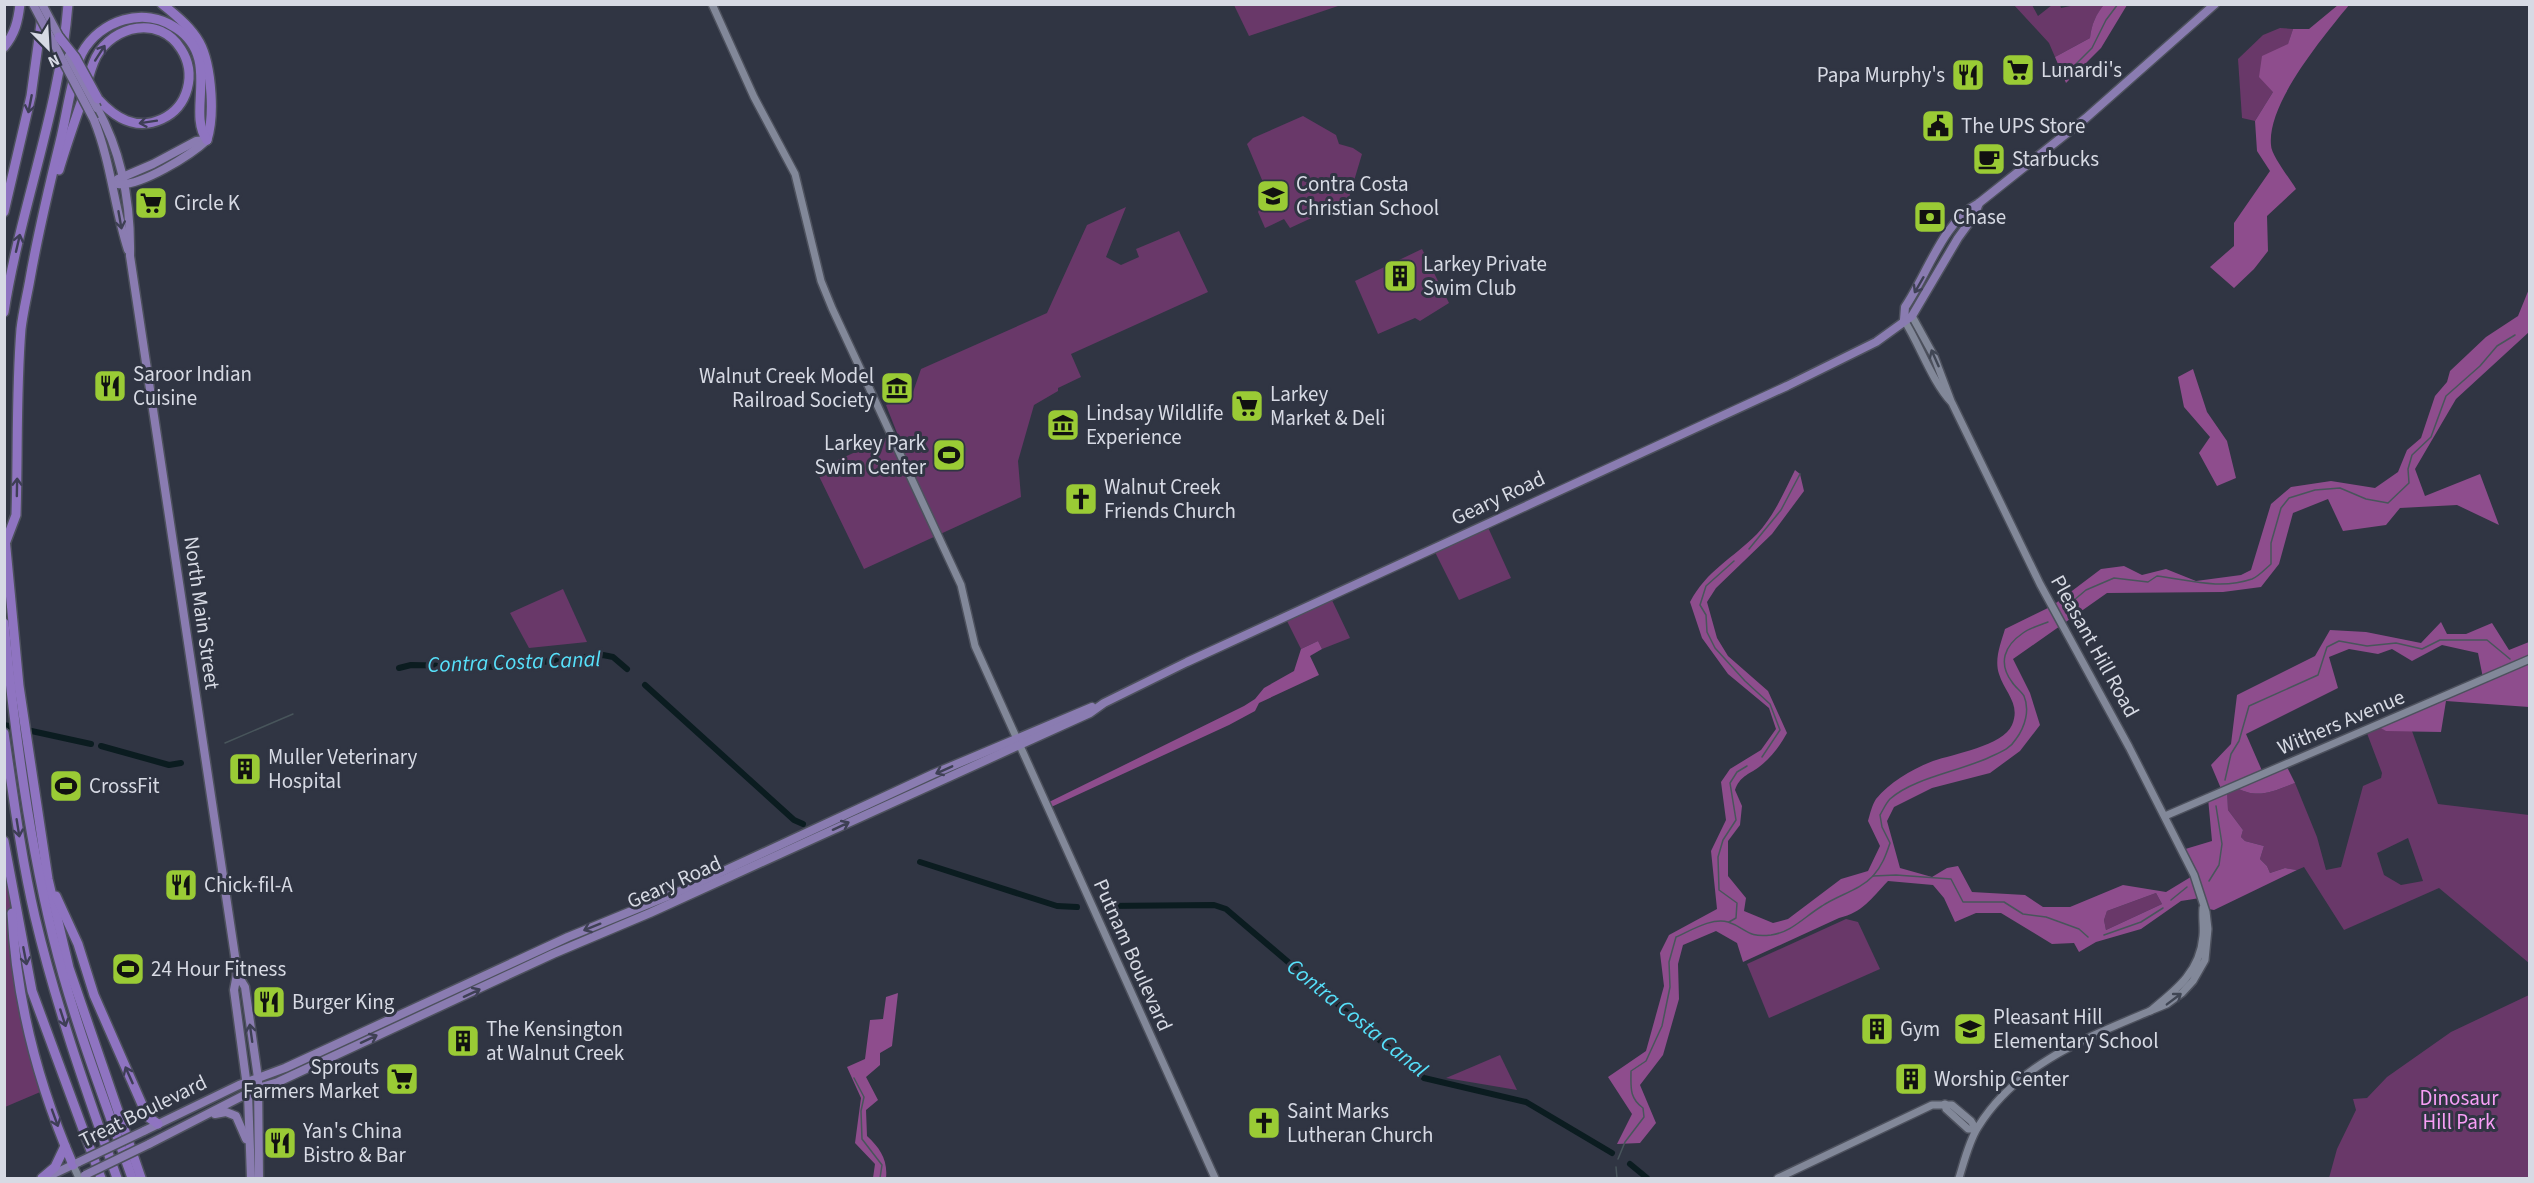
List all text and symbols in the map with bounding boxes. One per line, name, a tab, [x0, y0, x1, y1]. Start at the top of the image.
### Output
north arrow	[18, 18, 78, 78]
one-way arrow	[94, 44, 107, 61]
text: N	[44, 49, 63, 73]
supermarket icon: Lunardi's	[2000, 52, 2036, 88]
place label: Lunardi's	[2041, 55, 2122, 85]
restaurant icon: Papa Murphy's	[1950, 57, 1986, 93]
place label: Papa Murphy's	[1817, 60, 1945, 90]
one-way arrow	[24, 94, 35, 113]
public building icon: The UPS Store	[1920, 108, 1956, 144]
place label: The UPS Store	[1961, 111, 2085, 141]
one-way arrow	[139, 117, 159, 128]
cafe icon: Starbucks	[1971, 141, 2007, 177]
place label: Starbucks	[2012, 144, 2099, 174]
place label: Contra Costa Christian School	[1296, 169, 1439, 223]
school or university icon: Contra Costa Christian School	[1255, 178, 1291, 214]
supermarket icon: Circle K	[133, 185, 169, 221]
place label: Circle K	[174, 188, 241, 218]
bank icon: Chase	[1912, 199, 1948, 235]
place label: Chase	[1953, 202, 2006, 232]
one-way arrow	[115, 210, 126, 230]
one-way arrow	[13, 234, 24, 253]
place label: Larkey Private Swim Club	[1423, 249, 1547, 303]
building icon: Larkey Private Swim Club	[1382, 258, 1418, 294]
one-way arrow	[1912, 276, 1924, 293]
one-way arrow	[1929, 350, 1940, 368]
place label: Saroor Indian Cuisine	[133, 359, 252, 413]
place label: Walnut Creek Model Railroad Society	[699, 361, 874, 415]
restaurant icon: Saroor Indian Cuisine	[92, 368, 128, 404]
museum icon: Walnut Creek Model Railroad Society	[879, 370, 915, 406]
place label: Larkey Market & Deli	[1270, 379, 1386, 433]
supermarket icon: Larkey Market & Deli	[1229, 388, 1265, 424]
place label: Lindsay Wildlife Experience	[1086, 398, 1223, 452]
museum icon: Lindsay Wildlife Experience	[1045, 407, 1081, 443]
place label: Larkey Park Swim Center	[815, 428, 927, 482]
sports icon: Larkey Park Swim Center	[931, 437, 967, 473]
street label: Geary Road	[1446, 463, 1550, 533]
place label: Walnut Creek Friends Church	[1104, 472, 1236, 526]
one-way arrow	[11, 478, 22, 498]
church icon: Walnut Creek Friends Church	[1063, 481, 1099, 517]
street label: North Main Street	[176, 535, 228, 691]
street label: Pleasant Hill Road	[2043, 569, 2147, 723]
water label: Contra Costa Canal	[427, 643, 602, 681]
street label: Withers Avenue	[2273, 682, 2409, 762]
place label: Muller Veterinary Hospital	[268, 742, 418, 796]
building icon: Muller Veterinary Hospital	[227, 751, 263, 787]
one-way arrow	[935, 764, 953, 776]
sports icon: CrossFit	[48, 768, 84, 804]
place label: CrossFit	[89, 771, 160, 801]
one-way arrow	[13, 818, 24, 838]
one-way arrow	[831, 819, 849, 831]
street label: Geary Road	[622, 848, 726, 916]
restaurant icon: Chick-fil-A	[163, 867, 199, 903]
place label: Chick-fil-A	[204, 870, 293, 900]
street label: Putnam Boulevard	[1086, 874, 1180, 1036]
one-way arrow	[583, 922, 602, 933]
one-way arrow	[20, 946, 31, 965]
sports icon: 24 Hour Fitness	[110, 951, 146, 987]
water label: Contra Costa Canal	[1279, 951, 1435, 1085]
place label: 24 Hour Fitness	[151, 954, 286, 984]
restaurant icon: Burger King	[251, 984, 287, 1020]
place label: Burger King	[292, 987, 395, 1017]
one-way arrow	[462, 987, 480, 998]
one-way arrow	[2166, 993, 2182, 1006]
place label: Pleasant Hill Elementary School	[1993, 1002, 2159, 1056]
one-way arrow	[59, 1008, 70, 1027]
building icon: Gym	[1859, 1011, 1895, 1047]
school or university icon: Pleasant Hill Elementary School	[1952, 1011, 1988, 1047]
place label: The Kensington at Walnut Creek	[486, 1014, 625, 1068]
place label: Gym	[1900, 1014, 1940, 1044]
one-way arrow	[245, 1023, 256, 1043]
building icon: The Kensington at Walnut Creek	[445, 1023, 481, 1059]
one-way arrow	[359, 1033, 377, 1045]
place label: Sprouts Farmers Market	[243, 1052, 379, 1106]
supermarket icon: Sprouts Farmers Market	[384, 1061, 420, 1097]
building icon: Worship Center	[1893, 1061, 1929, 1097]
place label: Worship Center	[1934, 1064, 2069, 1094]
one-way arrow	[123, 1066, 134, 1085]
street label: Treat Boulevard	[74, 1067, 212, 1155]
park label: Dinosaur Hill Park	[2420, 1083, 2499, 1137]
place label: Saint Marks Lutheran Church	[1287, 1096, 1433, 1150]
church icon: Saint Marks Lutheran Church	[1246, 1105, 1282, 1141]
one-way arrow	[50, 1108, 61, 1127]
place label: Yan's China Bistro & Bar	[302, 1116, 407, 1170]
restaurant icon: Yan's China Bistro & Bar	[262, 1125, 298, 1161]

